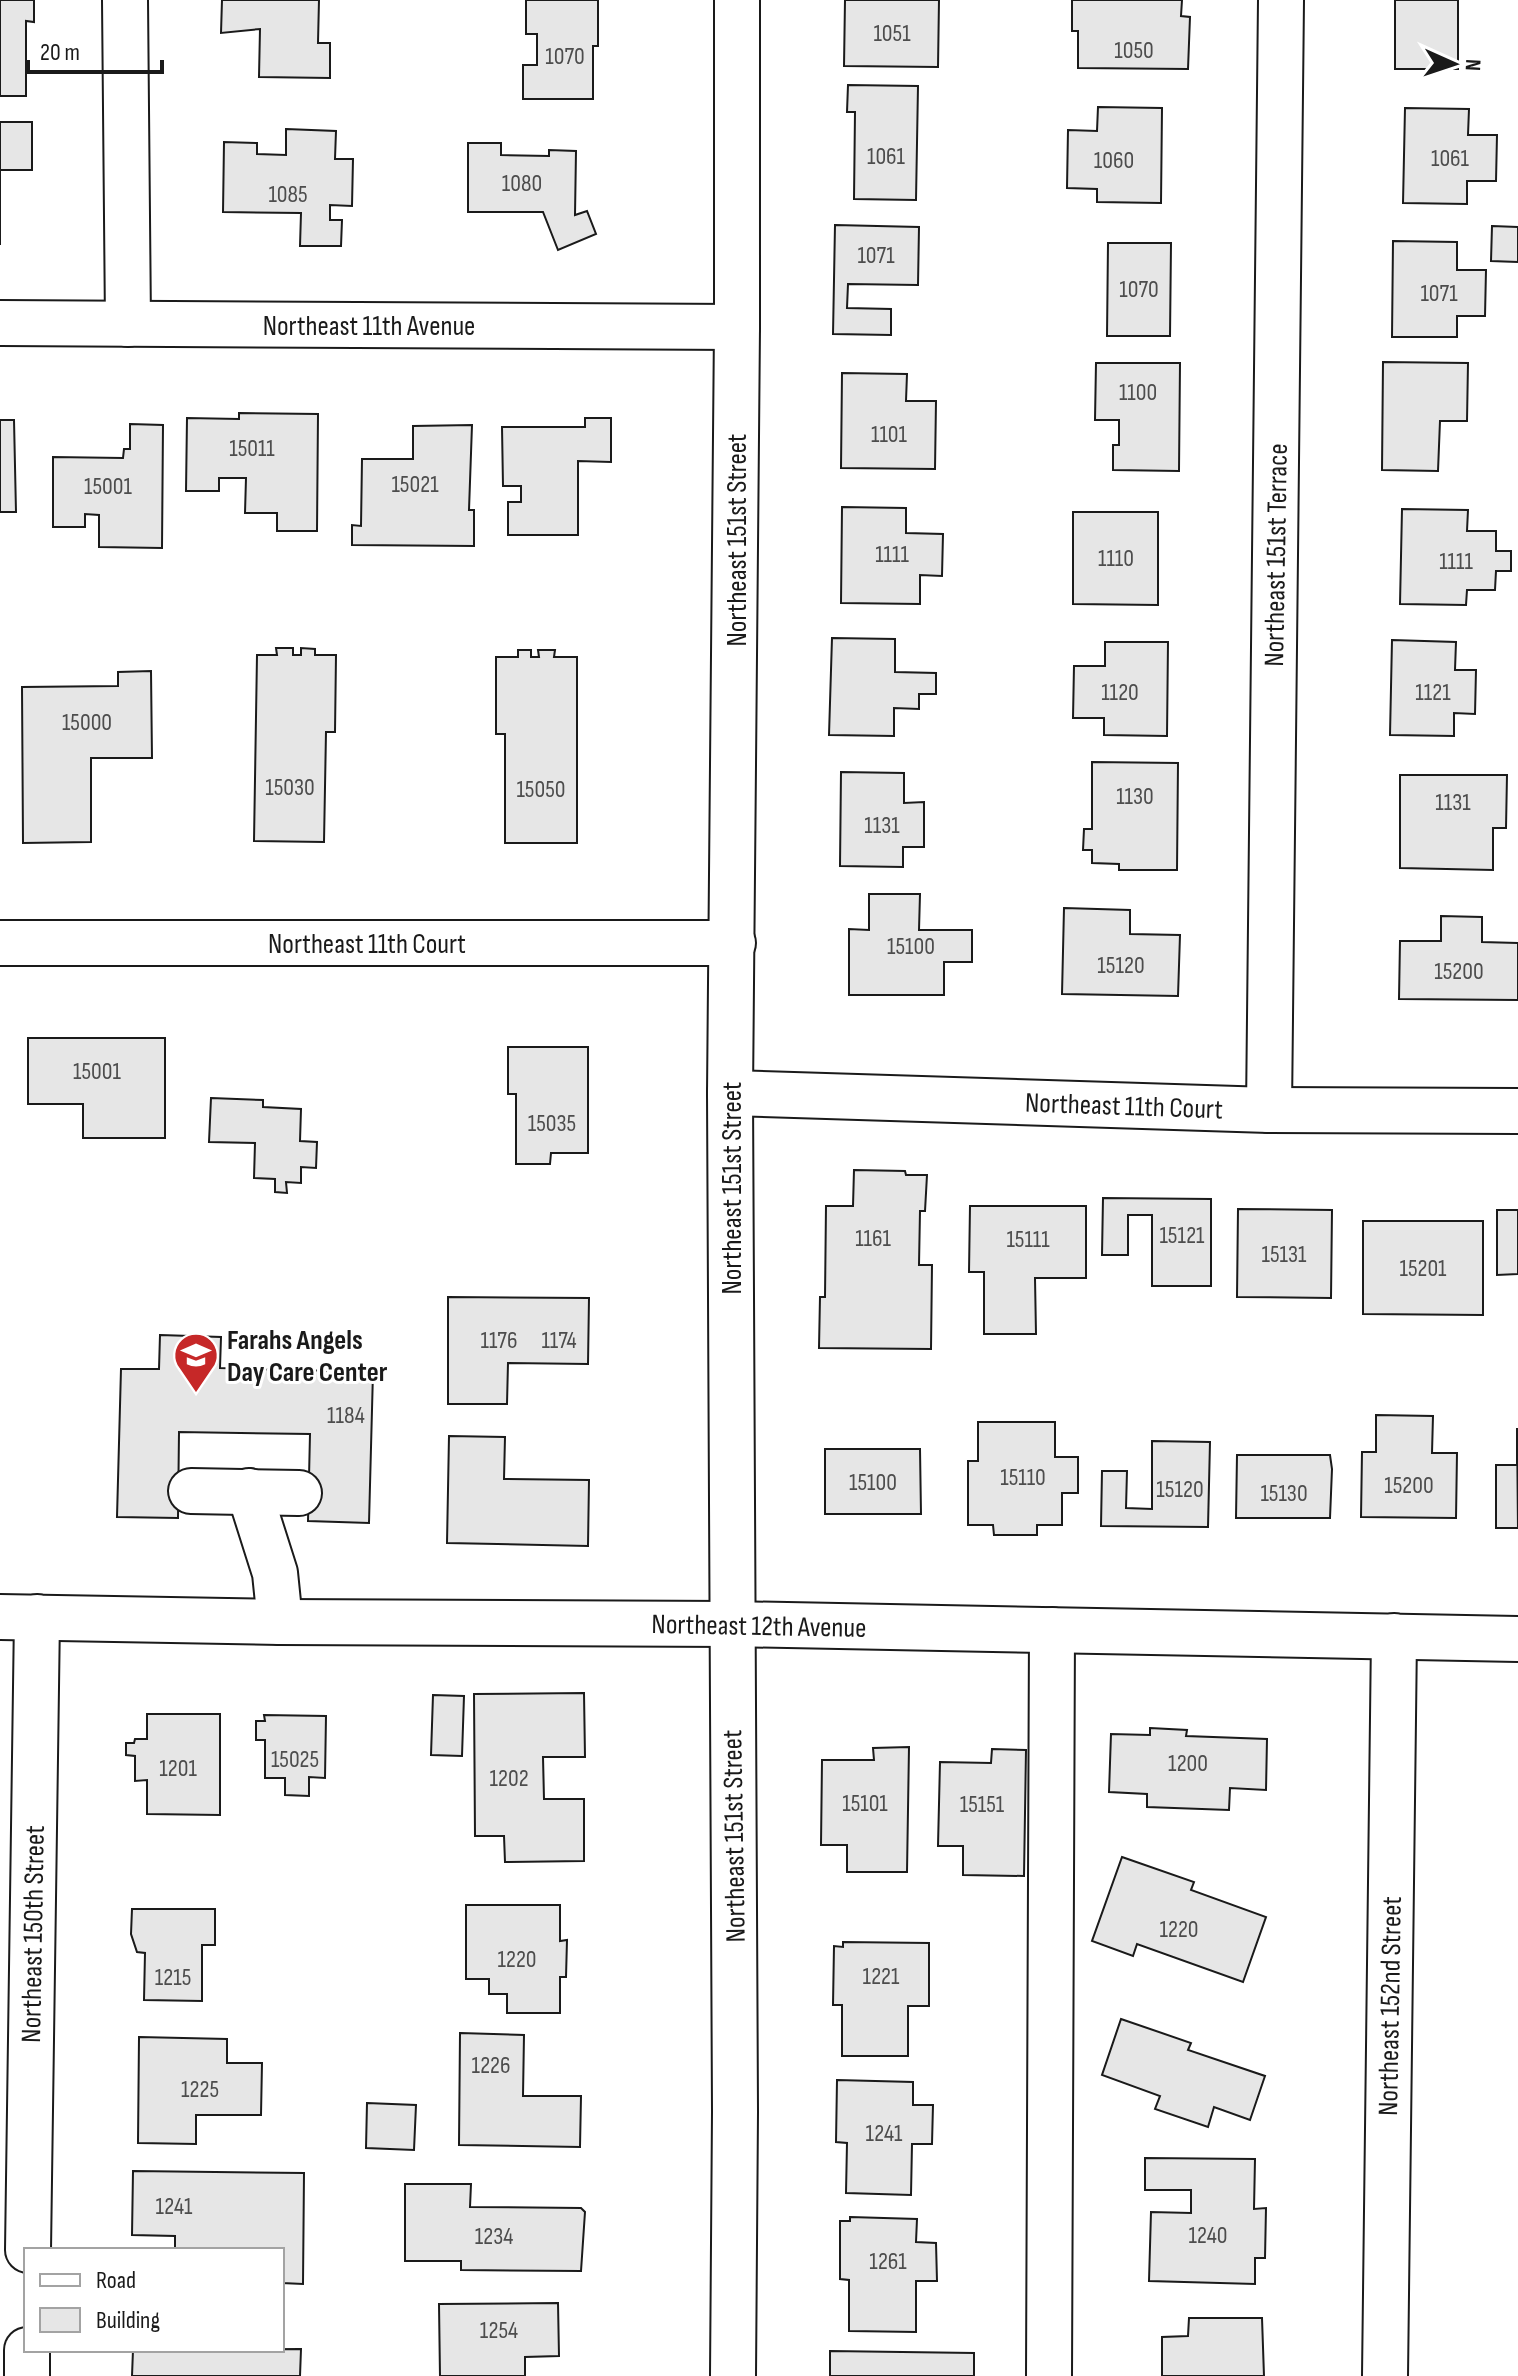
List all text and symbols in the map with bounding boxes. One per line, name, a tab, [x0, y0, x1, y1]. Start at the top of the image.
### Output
house number: 1051	[873, 19, 911, 48]
scale bar	[28, 24, 162, 74]
north arrow	[1414, 24, 1494, 104]
house number: 1050	[1114, 36, 1154, 65]
text: 20 m	[40, 38, 80, 67]
house number: 1070	[545, 42, 585, 71]
text: N	[1459, 58, 1486, 72]
house number: 1061	[867, 142, 906, 171]
house number: 1061	[1431, 144, 1470, 173]
house number: 1060	[1094, 146, 1134, 175]
house number: 1080	[502, 169, 542, 198]
house number: 1085	[268, 180, 308, 209]
house number: 1071	[857, 241, 895, 270]
house number: 1070	[1119, 275, 1159, 304]
house number: 1071	[1420, 279, 1458, 308]
street label: Northeast 11th Avenue	[263, 310, 475, 343]
house number: 1100	[1119, 378, 1157, 407]
house number: 1101	[871, 420, 908, 449]
house number: 15011	[229, 434, 275, 463]
street label: Northeast 151st Street	[721, 434, 754, 646]
street label: Northeast 151st Terrace	[1258, 443, 1295, 667]
house number: 15021	[391, 470, 439, 499]
house number: 15001	[84, 472, 133, 501]
house number: 1111	[875, 540, 909, 569]
house number: 1110	[1098, 544, 1134, 573]
house number: 1111	[1439, 547, 1473, 576]
house number: 1120	[1101, 678, 1139, 707]
house number: 1121	[1415, 678, 1451, 707]
house number: 15000	[62, 708, 112, 737]
house number: 15030	[265, 773, 315, 802]
house number: 15050	[516, 775, 566, 804]
house number: 1130	[1116, 782, 1154, 811]
house number: 1131	[1435, 788, 1471, 817]
house number: 1131	[864, 811, 900, 840]
street label: Northeast 11th Court	[268, 928, 466, 961]
house number: 15100	[887, 932, 935, 961]
house number: 15120	[1097, 951, 1145, 980]
house number: 15200	[1434, 957, 1484, 986]
house number: 15001	[73, 1057, 122, 1086]
street label: Northeast 151st Street	[716, 1082, 749, 1294]
street label: Northeast 11th Court	[1025, 1087, 1223, 1126]
house number: 15035	[528, 1109, 576, 1138]
house number: 15121	[1159, 1221, 1205, 1250]
house number: 1161	[855, 1224, 891, 1253]
house number: 15111	[1006, 1225, 1050, 1254]
house number: 15131	[1262, 1240, 1307, 1269]
house number: 15201	[1399, 1254, 1447, 1283]
place label: Farahs Angels Day Care Center	[227, 1324, 388, 1389]
house number: 1176	[481, 1326, 517, 1355]
house number: 1174	[541, 1326, 577, 1355]
school or university icon: Farahs Angels Day Care Center	[172, 1331, 220, 1394]
house number: 1184	[327, 1401, 365, 1430]
house number: 15110	[1000, 1463, 1046, 1492]
house number: 15100	[849, 1468, 897, 1497]
house number: 15200	[1384, 1471, 1434, 1500]
house number: 15120	[1156, 1475, 1204, 1504]
house number: 15130	[1260, 1479, 1308, 1508]
street label: Northeast 12th Avenue	[651, 1608, 867, 1645]
street label: Northeast 151st Street	[716, 1729, 753, 1943]
house number: 15025	[271, 1745, 319, 1774]
house number: 1200	[1168, 1749, 1208, 1778]
house number: 1201	[159, 1754, 197, 1783]
house number: 1202	[489, 1764, 529, 1793]
house number: 15101	[842, 1789, 888, 1818]
house number: 15151	[960, 1790, 1005, 1819]
street label: Northeast 150th Street	[15, 1825, 52, 2043]
street label: Northeast 152nd Street	[1372, 1896, 1409, 2116]
house number: 1220	[1159, 1915, 1199, 1944]
house number: 1220	[497, 1945, 537, 1974]
house number: 1221	[863, 1962, 900, 1991]
house number: 1215	[155, 1963, 191, 1992]
house number: 1226	[472, 2051, 510, 2080]
house number: 1225	[181, 2075, 219, 2104]
house number: 1241	[866, 2119, 903, 2148]
house number: 1241	[156, 2192, 193, 2221]
house number: 1240	[1188, 2221, 1228, 2250]
house number: 1234	[475, 2222, 513, 2251]
house number: 1261	[869, 2247, 907, 2276]
legend	[24, 2248, 284, 2352]
text: Road	[96, 2266, 136, 2295]
text: Building	[96, 2306, 160, 2335]
house number: 1254	[480, 2316, 518, 2345]

